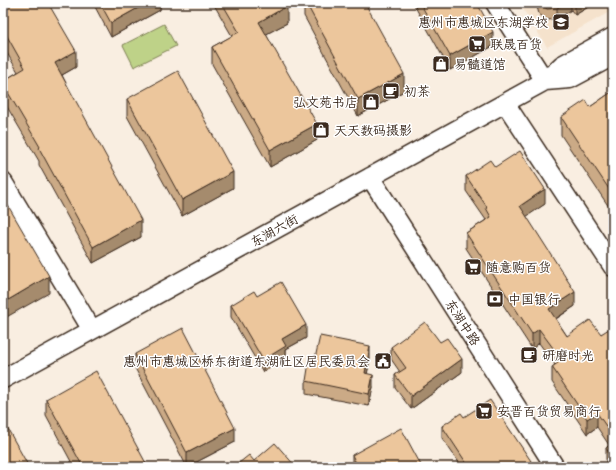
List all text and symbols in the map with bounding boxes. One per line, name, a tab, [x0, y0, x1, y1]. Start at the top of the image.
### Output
school or university icon: 惠州市惠城区东湖学校	[551, 12, 571, 32]
place label: 惠州市惠城区东湖学校	[418, 13, 548, 31]
supermarket icon: 联晟百货	[467, 34, 487, 54]
place label: 联晟百货	[490, 35, 542, 53]
shop icon: 易髓道馆	[431, 54, 451, 74]
place label: 易髓道馆	[454, 55, 506, 73]
cafe icon: 初茶	[381, 81, 401, 101]
place label: 初茶	[404, 82, 430, 100]
shop icon: 弘文苑书店	[361, 92, 381, 112]
place label: 弘文苑书店	[293, 93, 358, 111]
shop icon: 天天数码摄影	[311, 120, 331, 140]
place label: 天天数码摄影	[334, 121, 412, 139]
street label: 东湖六街	[247, 210, 301, 250]
supermarket icon: 随意购百货	[463, 257, 483, 277]
place label: 随意购百货	[486, 258, 551, 276]
bank icon: 中国银行	[485, 289, 505, 309]
place label: 中国银行	[508, 290, 560, 308]
street label: 东湖中路	[441, 295, 485, 349]
cafe icon: 研磨时光	[519, 345, 539, 365]
place label: 研磨时光	[542, 346, 594, 364]
public building icon: 惠州市惠城区桥东街道东湖社区居民委员会	[373, 351, 393, 371]
place label: 惠州市惠城区桥东街道东湖社区居民委员会	[123, 352, 370, 370]
supermarket icon: 安晋百货贸易商行	[474, 401, 494, 421]
place label: 安晋百货贸易商行	[497, 402, 601, 420]

